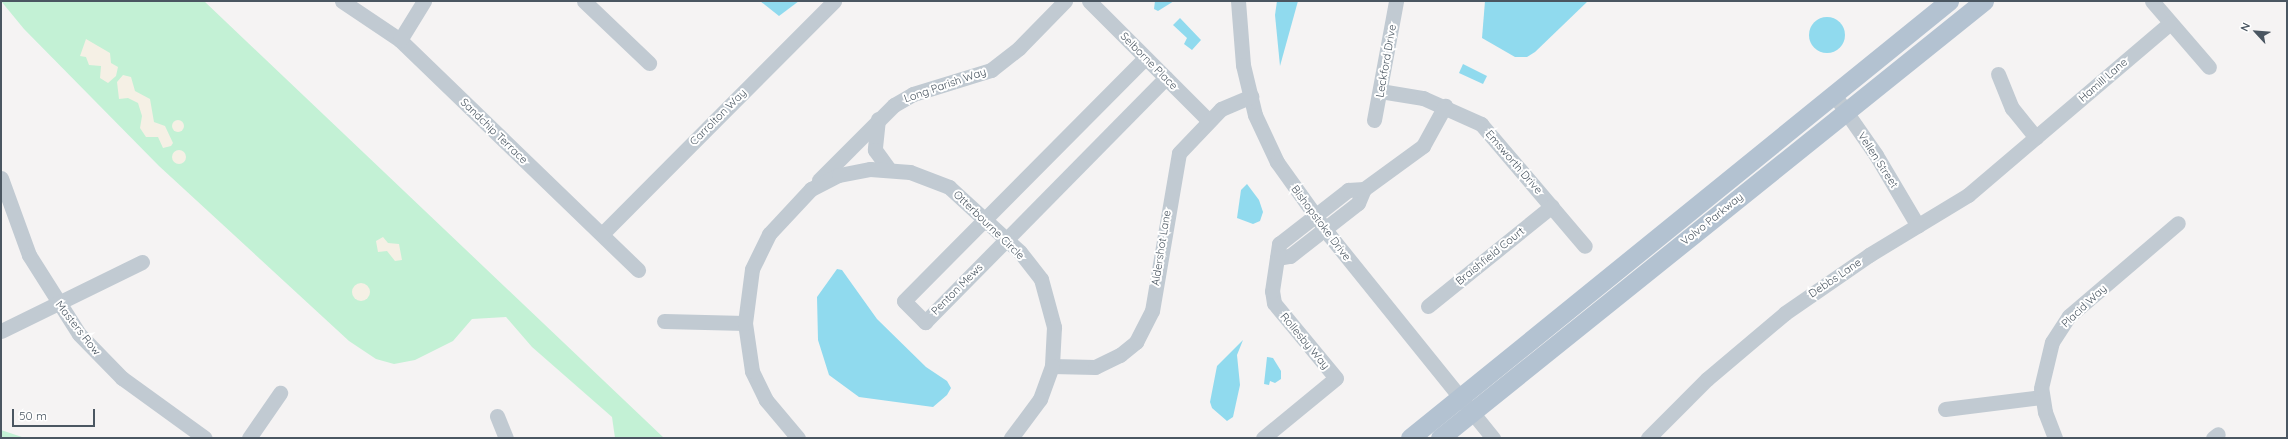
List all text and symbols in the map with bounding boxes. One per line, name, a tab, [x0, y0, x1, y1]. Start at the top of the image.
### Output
north arrow	[2236, 12, 2276, 52]
text: N	[2237, 20, 2253, 33]
street label: Leckford Drive	[1373, 23, 1399, 99]
street label: Selborne Place	[1118, 30, 1180, 92]
street label: Hamill Lane	[2076, 55, 2130, 105]
street label: Long Parish Way	[902, 65, 988, 105]
street label: Carrolton Way	[687, 86, 749, 148]
street label: Sandchip Terrace	[458, 96, 530, 166]
street label: Emsworth Drive	[1483, 127, 1545, 197]
street label: Vellen Street	[1855, 130, 1901, 190]
street label: Bishopstoke Drive	[1288, 183, 1354, 263]
street label: Otterbourne Circle	[951, 188, 1027, 262]
street label: Volvo Parkway	[1678, 190, 1746, 248]
street label: Aldershot Lane	[1148, 209, 1174, 287]
street label: Braishfield Court	[1453, 224, 1527, 288]
street label: Debbs Lane	[1806, 256, 1864, 300]
street label: Penton Mews	[929, 261, 985, 317]
street label: Placid Way	[2059, 282, 2109, 330]
street label: Masters Row	[53, 298, 103, 358]
street label: Rollesby Way	[1278, 310, 1332, 372]
scale bar	[14, 401, 97, 427]
text: 50 m	[19, 408, 47, 423]

